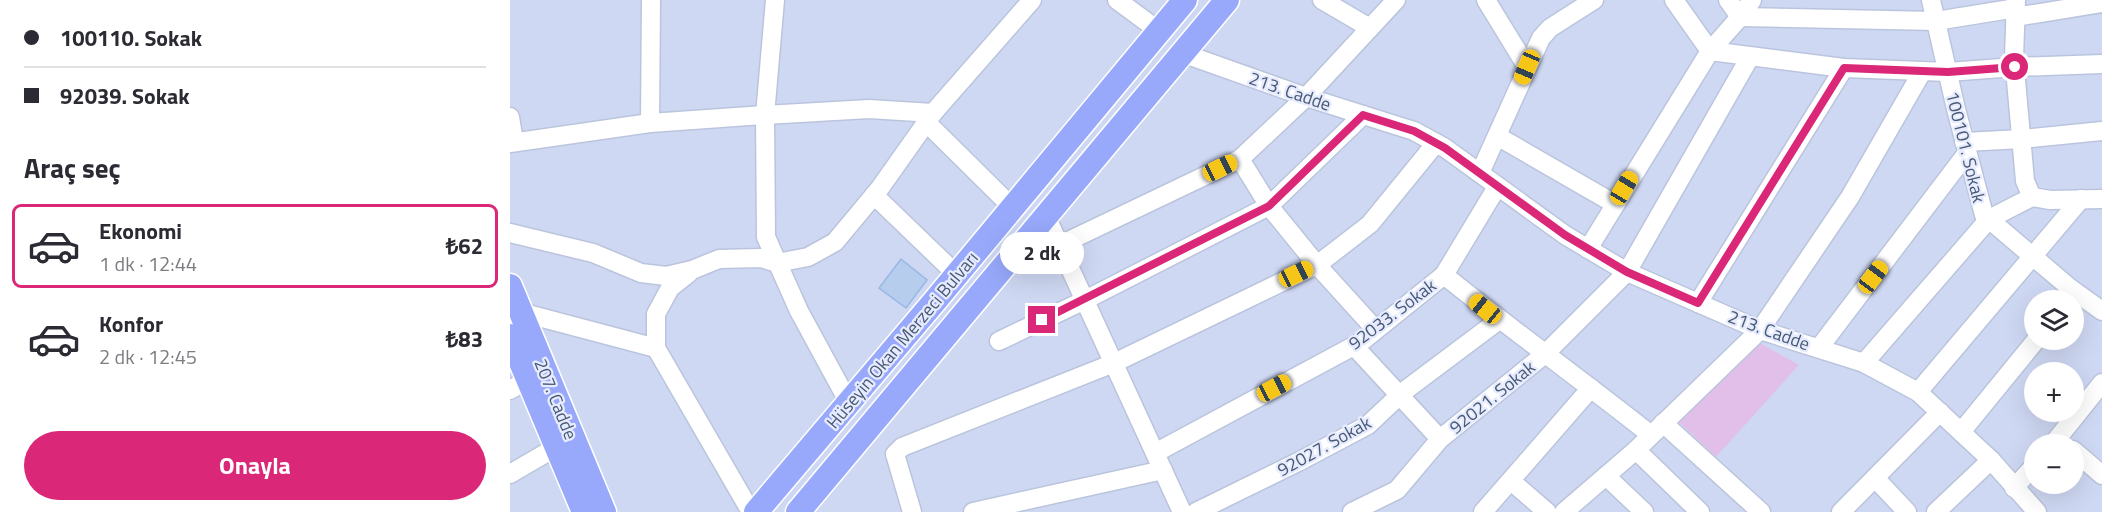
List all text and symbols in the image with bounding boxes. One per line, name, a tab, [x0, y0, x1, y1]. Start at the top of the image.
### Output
text: 100110. Sokak	[60, 21, 202, 55]
car	[1512, 47, 1542, 87]
route start	[2001, 53, 2028, 80]
street label: 213. Cadde	[1245, 64, 1335, 118]
text: 92039. Sokak	[60, 79, 190, 113]
street label: 100101. Sokak	[1939, 89, 1993, 206]
text: Araç seç	[24, 147, 121, 188]
car	[1200, 152, 1240, 184]
car	[1607, 168, 1641, 208]
text: Ekonomi	[99, 214, 182, 248]
icon: car	[27, 219, 81, 273]
text: ₺62	[446, 229, 483, 263]
callout: 2 dk	[1000, 233, 1084, 275]
text: 2 dk	[1024, 237, 1060, 268]
street label: Hüseyin Okan Merzeci Bulvarı	[820, 245, 984, 435]
text: 1 dk · 12:44	[99, 248, 197, 279]
car	[1855, 257, 1891, 297]
car	[1276, 258, 1316, 290]
street label: 92033. Sokak	[1342, 272, 1442, 356]
map controls	[2024, 290, 2084, 494]
button: layers	[2024, 290, 2084, 350]
car	[1465, 291, 1505, 327]
street label: 213. Cadde	[1724, 303, 1814, 357]
route end	[1028, 306, 1055, 333]
text: Konfor	[99, 307, 163, 341]
icon: car	[27, 312, 81, 366]
text: ₺83	[446, 322, 483, 356]
text: 2 dk · 12:45	[99, 341, 197, 372]
street label: 92021. Sokak	[1443, 354, 1541, 440]
street label: 207. Cadde	[528, 355, 584, 443]
button: +	[2024, 362, 2084, 422]
car	[1254, 372, 1294, 404]
street label: 92027. Sokak	[1272, 409, 1376, 483]
button: Onayla	[24, 431, 486, 500]
button: −	[2024, 434, 2084, 494]

